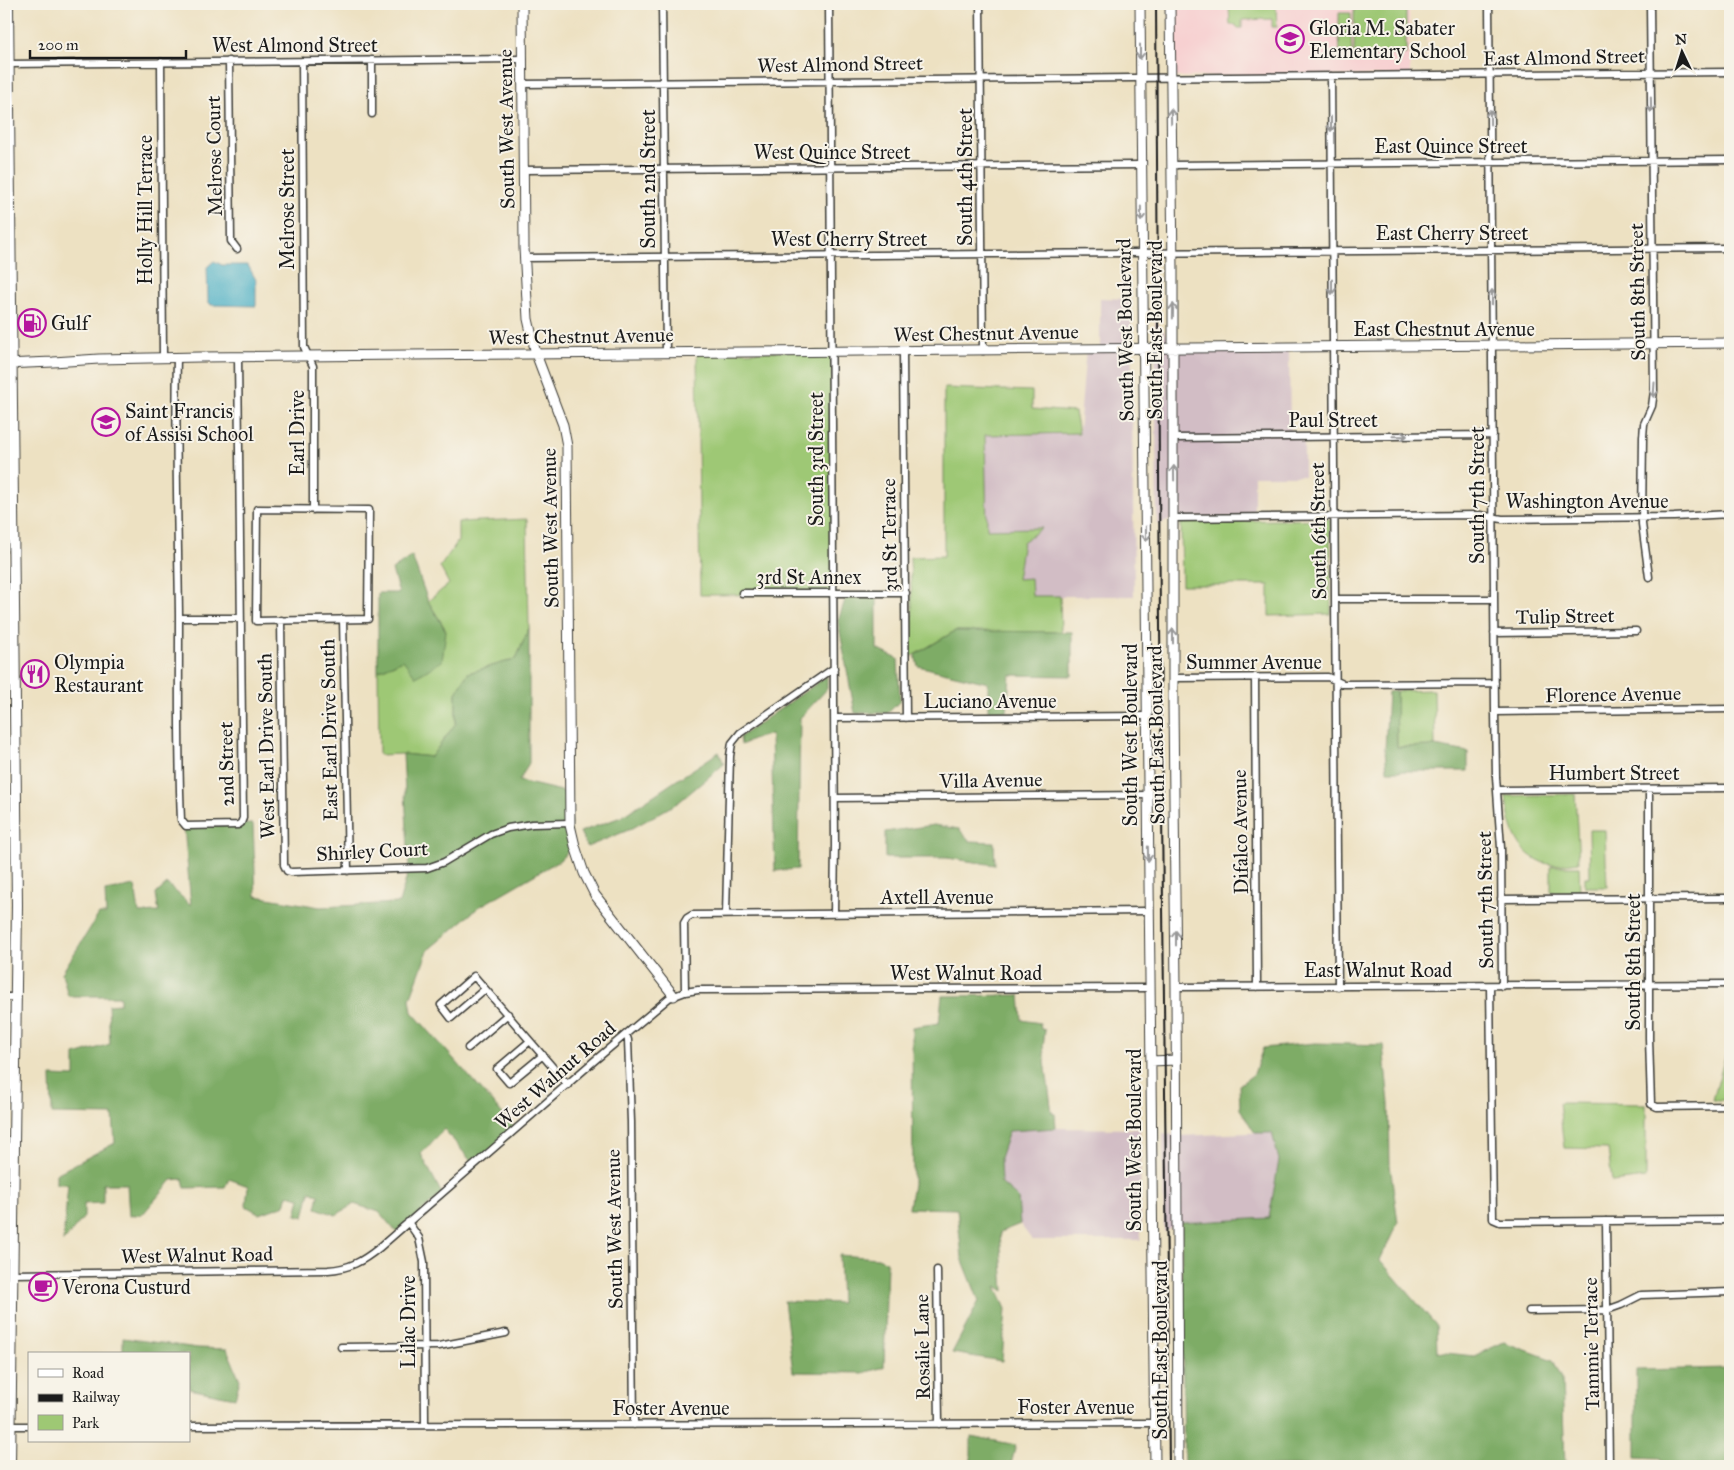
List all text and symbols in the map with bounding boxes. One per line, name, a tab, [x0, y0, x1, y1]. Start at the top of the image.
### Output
place label: Gloria M. Sabater Elementary School	[1309, 16, 1467, 63]
school or university icon: Gloria M. Sabater Elementary School	[1275, 24, 1305, 54]
scale bar	[30, 28, 186, 60]
north arrow	[1656, 28, 1706, 78]
text: N	[1675, 31, 1688, 48]
street label: West Almond Street	[212, 33, 378, 57]
text: 200 m	[38, 36, 79, 54]
one-way arrow	[1135, 44, 1145, 60]
street label: East Almond Street	[1483, 44, 1645, 70]
street label: South West Avenue	[493, 49, 519, 209]
street label: West Almond Street	[757, 51, 923, 77]
street label: Melrose Court	[201, 95, 227, 217]
one-way arrow	[1646, 96, 1656, 113]
street label: South 4th Street	[953, 108, 977, 246]
one-way arrow	[1167, 108, 1176, 124]
street label: South 2nd Street	[636, 109, 660, 249]
one-way arrow	[1485, 109, 1495, 126]
one-way arrow	[1326, 116, 1336, 132]
street label: East Quince Street	[1374, 134, 1528, 158]
street label: Holly Hill Terrace	[133, 135, 157, 285]
street label: West Quince Street	[753, 140, 911, 164]
street label: Melrose Street	[275, 148, 299, 270]
one-way arrow	[1136, 206, 1146, 222]
street label: East Cherry Street	[1376, 221, 1528, 245]
street label: South 8th Street	[1624, 223, 1650, 361]
street label: West Cherry Street	[771, 227, 927, 251]
street label: South West Boulevard	[1111, 238, 1139, 422]
street label: South East Boulevard	[1143, 240, 1167, 420]
one-way arrow	[1327, 278, 1337, 295]
one-way arrow	[1487, 289, 1497, 306]
one-way arrow	[1168, 303, 1178, 319]
fuel station icon: Gulf	[17, 308, 47, 338]
place label: Gulf	[51, 311, 92, 335]
street label: East Chestnut Avenue	[1353, 317, 1535, 341]
street label: West Chestnut Avenue	[893, 319, 1079, 347]
street label: West Chestnut Avenue	[488, 322, 674, 350]
one-way arrow	[1649, 382, 1658, 398]
street label: Earl Drive	[285, 390, 309, 476]
street label: South 3rd Street	[804, 392, 828, 526]
place label: Saint Francis of Assisi School	[125, 399, 254, 446]
school or university icon: Saint Francis of Assisi School	[91, 407, 121, 437]
street label: Paul Street	[1288, 408, 1378, 432]
street label: South 7th Street	[1465, 426, 1489, 564]
one-way arrow	[1392, 431, 1408, 441]
street label: South West Avenue	[537, 448, 563, 608]
street label: South 6th Street	[1305, 462, 1331, 600]
one-way arrow	[1169, 465, 1178, 481]
street label: 3rd St Terrace	[876, 478, 902, 592]
street label: Washington Avenue	[1505, 489, 1669, 514]
one-way arrow	[1141, 526, 1151, 542]
street label: 3rd St Annex	[757, 565, 862, 589]
street label: Tulip Street	[1515, 603, 1615, 629]
one-way arrow	[1168, 628, 1177, 644]
street label: East Earl Drive South	[315, 639, 343, 821]
street label: South West Boulevard	[1118, 643, 1142, 827]
street label: South East Boulevard	[1142, 645, 1170, 825]
place label: Olympia Restaurant	[54, 650, 144, 697]
street label: Summer Avenue	[1186, 650, 1322, 674]
street label: West Earl Drive South	[252, 653, 280, 839]
restaurant icon: Olympia Restaurant	[20, 659, 50, 689]
street label: Florence Avenue	[1545, 681, 1681, 707]
street label: Luciano Avenue	[923, 689, 1057, 713]
street label: 2nd Street	[213, 721, 239, 807]
street label: Humbert Street	[1548, 761, 1680, 785]
street label: Villa Avenue	[938, 767, 1043, 793]
street label: Difalco Avenue	[1227, 769, 1253, 895]
street label: South 7th Street	[1472, 831, 1498, 969]
street label: Shirley Court	[316, 836, 428, 866]
one-way arrow	[1143, 846, 1153, 862]
street label: Axtell Avenue	[880, 885, 993, 909]
street label: South 8th Street	[1621, 893, 1645, 1031]
one-way arrow	[1171, 930, 1181, 946]
street label: East Walnut Road	[1304, 958, 1452, 982]
street label: West Walnut Road	[890, 961, 1042, 985]
street label: West Walnut Road	[490, 1016, 620, 1134]
street label: South West Boulevard	[1122, 1048, 1146, 1232]
street label: South West Avenue	[601, 1149, 627, 1309]
street label: West Walnut Road	[121, 1242, 273, 1268]
street label: South East Boulevard	[1148, 1260, 1172, 1440]
cafe icon: Verona Custurd	[28, 1272, 58, 1302]
place label: Verona Custurd	[61, 1275, 191, 1299]
street label: Lilac Drive	[396, 1275, 420, 1369]
street label: Tammie Terrace	[1578, 1277, 1604, 1411]
street label: Rosalie Lane	[909, 1294, 935, 1400]
legend	[28, 1352, 190, 1442]
text: Road	[72, 1364, 104, 1382]
text: Railway	[72, 1388, 121, 1406]
street label: Foster Avenue	[1017, 1395, 1135, 1419]
street label: Foster Avenue	[612, 1396, 730, 1420]
text: Park	[72, 1414, 99, 1432]

